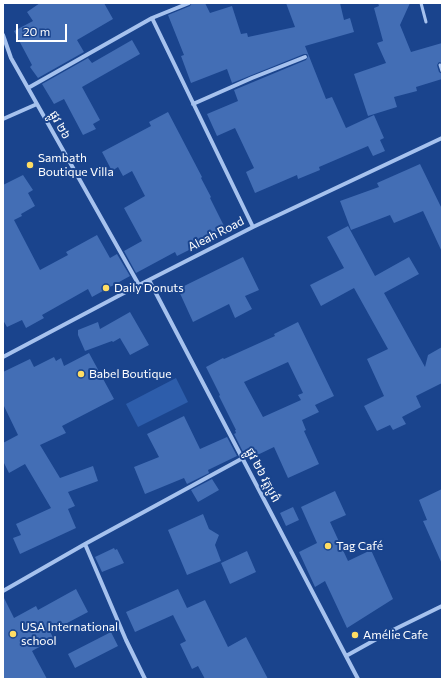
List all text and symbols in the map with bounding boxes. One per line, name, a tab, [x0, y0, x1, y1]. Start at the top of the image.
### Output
scale bar	[18, 16, 69, 42]
text: 20 m	[23, 24, 50, 38]
street label: ផ្លូវ ២៦	[46, 108, 74, 142]
place label: Sambath Boutique Villa	[38, 151, 114, 179]
marker: Sambath Boutique Villa	[25, 160, 35, 170]
street label: Aleah Road	[185, 214, 247, 254]
place label: Daily Donuts	[114, 281, 184, 295]
marker: Daily Donuts	[101, 283, 111, 293]
place label: Babel Boutique	[89, 367, 171, 381]
marker: Babel Boutique	[76, 369, 86, 379]
street label: ផ្លូវ ២៦ វត្តបូព៌	[243, 445, 283, 505]
place label: Tag Café	[336, 539, 383, 553]
marker: Tag Café	[323, 541, 333, 551]
place label: USA International school	[21, 620, 118, 648]
place label: Amélie Cafe	[363, 628, 428, 642]
marker: USA International school	[8, 629, 18, 639]
marker: Amélie Cafe	[350, 630, 360, 640]

